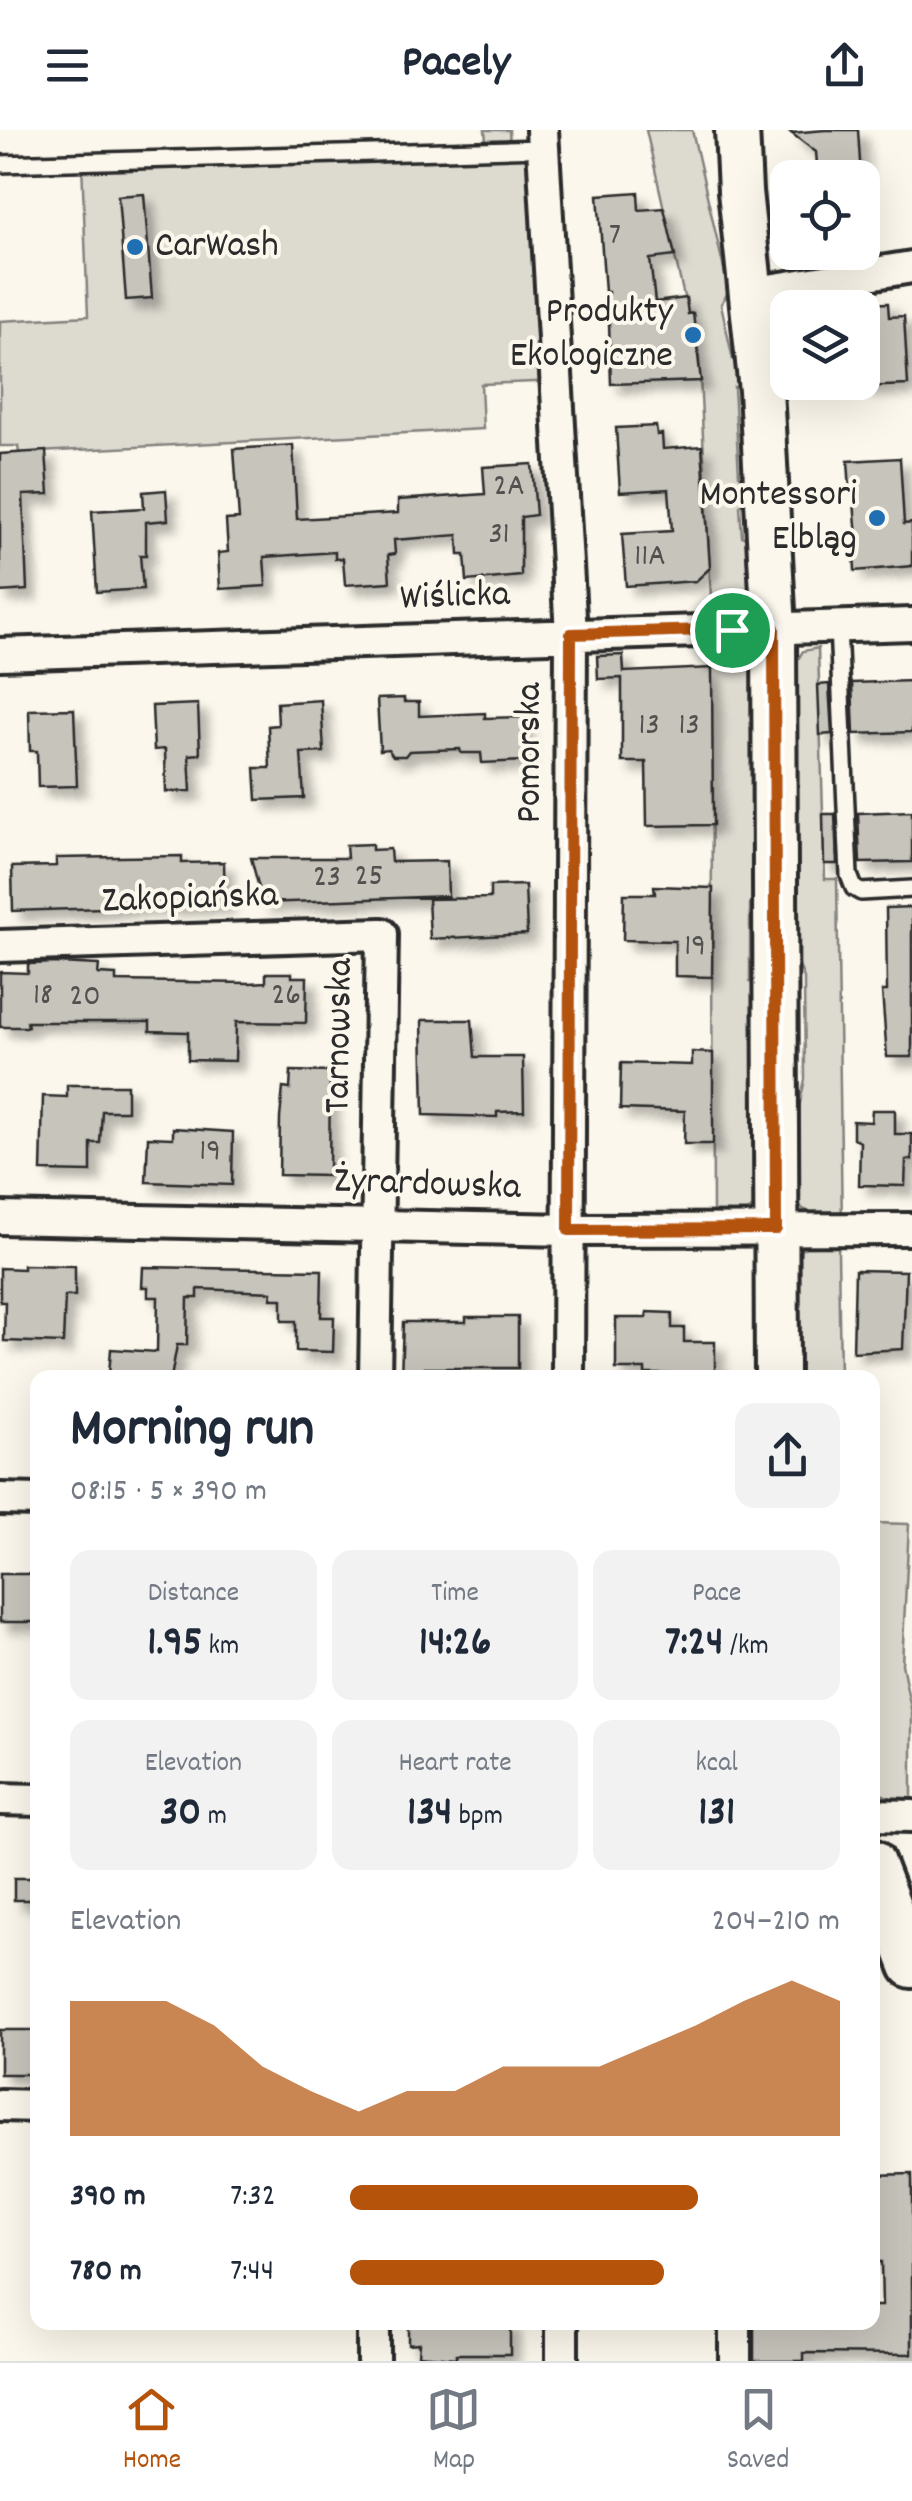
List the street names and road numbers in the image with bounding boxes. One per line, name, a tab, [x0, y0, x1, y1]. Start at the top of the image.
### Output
street label: Wiślicka	[399, 569, 512, 627]
street label: Pomorska	[504, 681, 559, 823]
street label: Zakopiańska	[101, 869, 280, 931]
street label: Tarnowska	[312, 957, 370, 1114]
street label: Żyrardowska	[333, 1155, 523, 1217]

